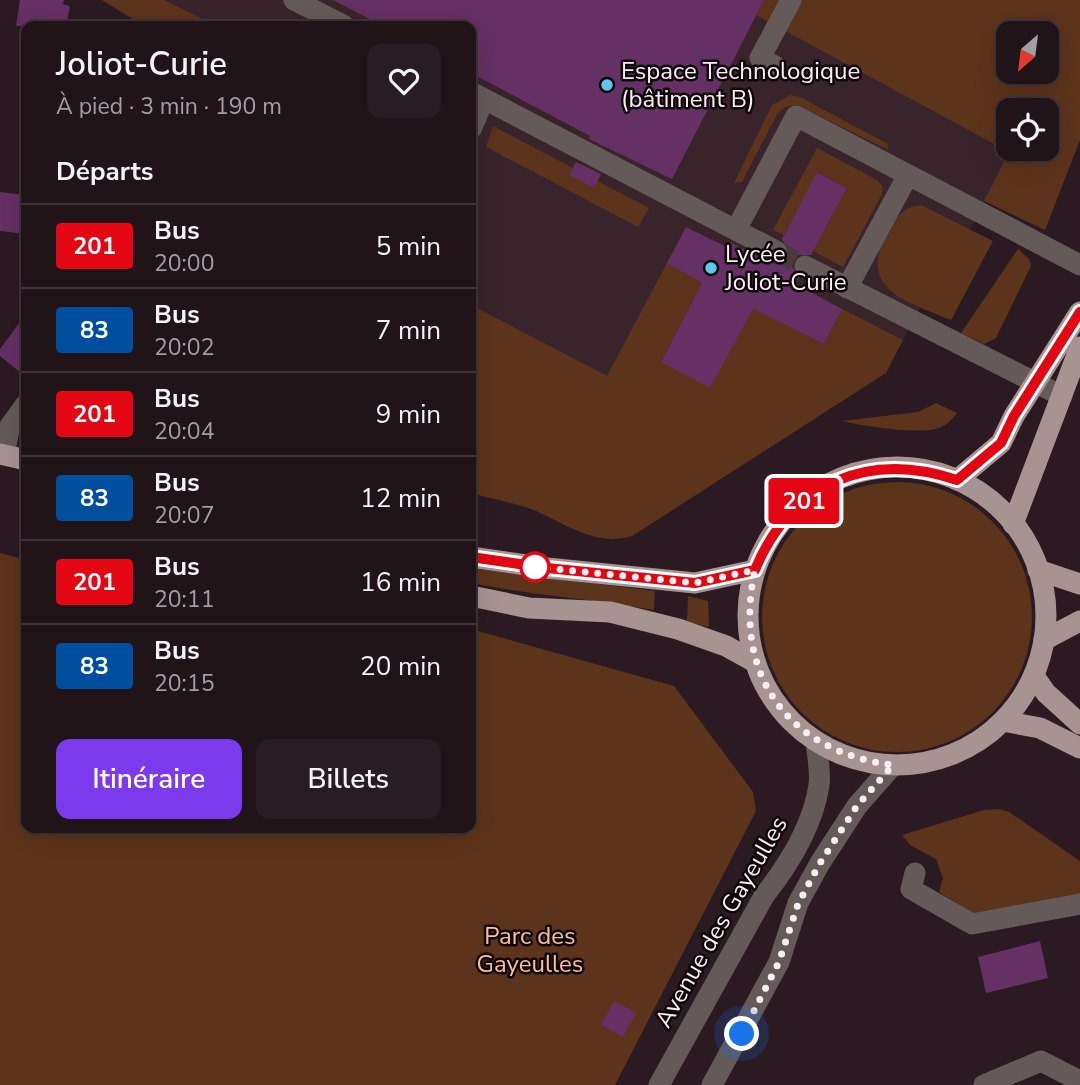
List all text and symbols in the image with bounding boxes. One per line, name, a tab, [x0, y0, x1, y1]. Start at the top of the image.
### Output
north arrow	[996, 21, 1059, 84]
map controls	[996, 21, 1059, 161]
text: Joliot-Curie	[56, 42, 227, 87]
button: heart	[367, 44, 441, 118]
place label: Espace Technologique (bâtiment B)	[621, 55, 860, 115]
marker: Espace Technologique (bâtiment B)	[599, 77, 615, 93]
text: À pied · 3 min · 190 m	[56, 91, 282, 122]
button: locate	[996, 98, 1059, 161]
text: Départs	[56, 154, 153, 189]
text: Bus	[154, 213, 200, 248]
text: 5 min	[376, 229, 441, 264]
text: 201	[73, 230, 116, 262]
place label: Lycée Joliot-Curie	[724, 238, 847, 298]
text: 20:00	[154, 248, 214, 279]
marker: Lycée Joliot-Curie	[703, 260, 719, 276]
text: Bus	[154, 297, 200, 332]
text: 7 min	[376, 313, 441, 348]
text: 83	[80, 314, 109, 346]
text: 20:02	[154, 332, 214, 363]
text: Bus	[154, 381, 200, 416]
text: 9 min	[376, 397, 441, 432]
text: 201	[73, 398, 116, 430]
text: 20:04	[154, 416, 214, 447]
text: Bus	[154, 465, 200, 500]
line badge: 201	[764, 478, 844, 524]
text: 12 min	[360, 481, 441, 516]
text: 83	[80, 482, 109, 514]
text: 201	[782, 485, 826, 517]
text: 20:07	[154, 500, 214, 531]
text: Bus	[154, 549, 200, 584]
unlabelled marker	[520, 552, 550, 582]
text: 16 min	[360, 565, 441, 600]
text: 201	[73, 566, 116, 598]
text: 20:11	[154, 584, 214, 615]
text: Bus	[154, 633, 200, 668]
text: 20 min	[360, 649, 441, 684]
text: 83	[80, 650, 109, 682]
text: 20:15	[154, 668, 214, 699]
button: Itinéraire	[56, 739, 242, 819]
button: Billets	[256, 739, 441, 819]
street label: Avenue des Gayeulles	[647, 810, 795, 1034]
park label: Parc des Gayeulles	[477, 920, 583, 980]
your location	[724, 1016, 759, 1051]

